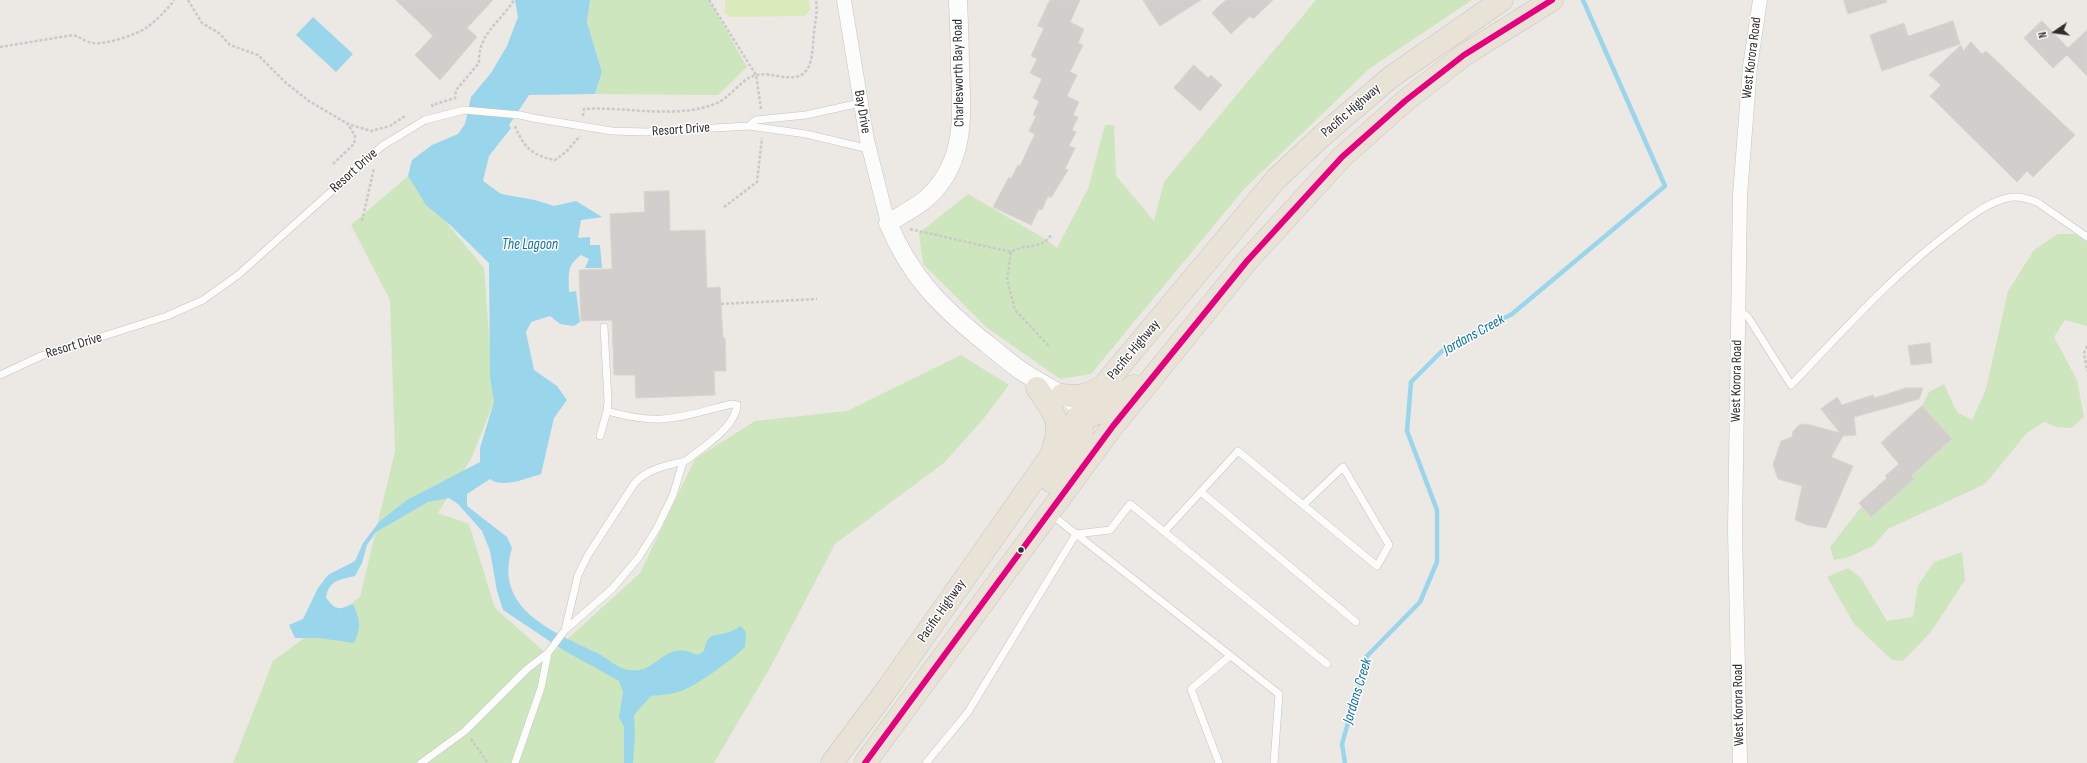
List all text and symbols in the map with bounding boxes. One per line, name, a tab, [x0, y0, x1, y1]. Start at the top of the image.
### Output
north arrow	[2035, 12, 2075, 52]
street label: West Korora Road	[1739, 16, 1765, 100]
street label: Charlesworth Bay Road	[950, 19, 968, 127]
text: N	[2036, 30, 2050, 39]
street label: Pacific Highway	[1318, 81, 1384, 141]
street label: Bay Drive	[850, 89, 874, 135]
street label: Resort Drive	[652, 120, 710, 140]
street label: Resort Drive	[327, 145, 381, 197]
water label: The Lagoon	[502, 236, 558, 254]
water label: Jordans Creek	[1440, 311, 1508, 359]
street label: Pacific Highway	[1104, 317, 1164, 383]
street label: Resort Drive	[44, 330, 104, 362]
street label: West Korora Road	[1728, 340, 1746, 422]
unlabelled marker	[1016, 545, 1026, 555]
street label: Pacific Highway	[914, 576, 970, 646]
water label: Jordans Creek	[1340, 656, 1376, 726]
street label: West Korora Road	[1730, 664, 1748, 746]

